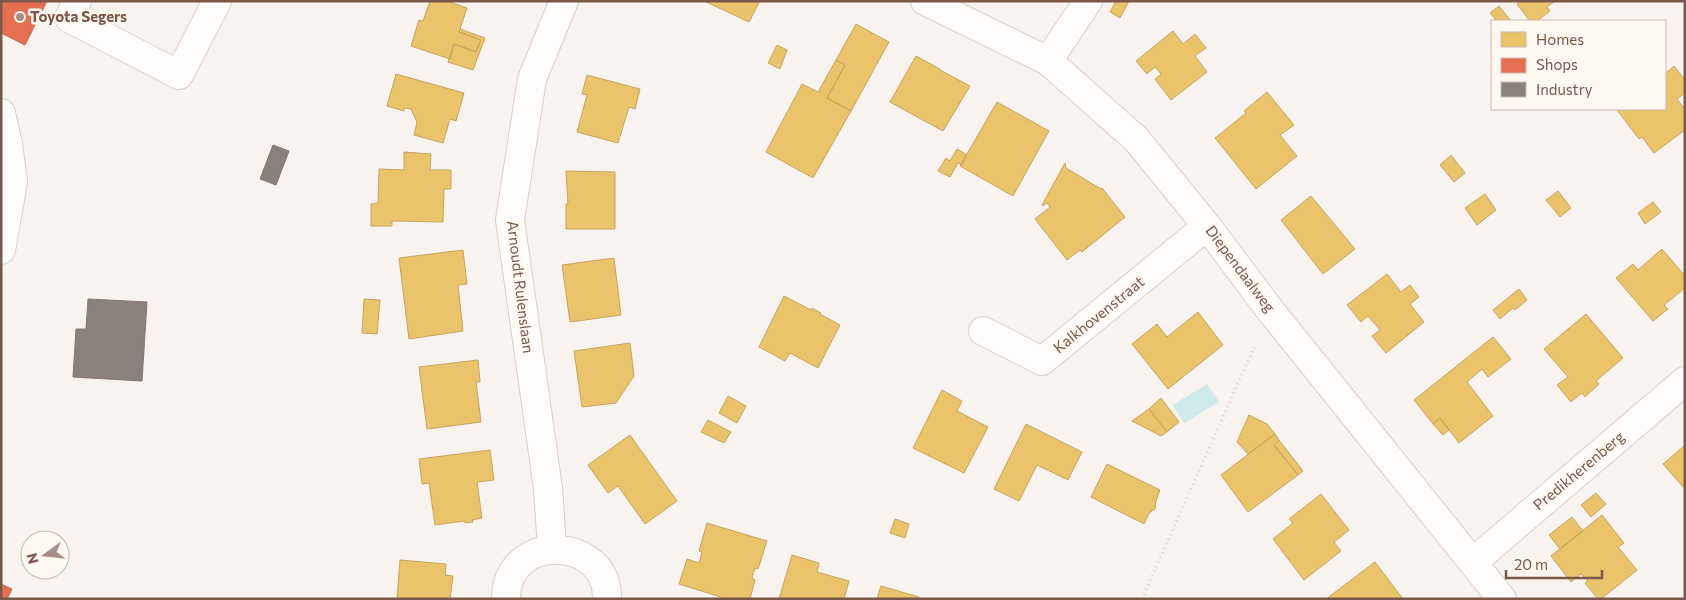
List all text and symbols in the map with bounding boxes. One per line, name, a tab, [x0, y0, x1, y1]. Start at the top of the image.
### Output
place label: Toyota Segers	[30, 7, 127, 25]
marker: Toyota Segers	[14, 11, 26, 23]
legend	[1491, 20, 1666, 110]
text: Homes	[1536, 30, 1584, 48]
text: Shops	[1536, 55, 1578, 73]
text: Industry	[1536, 80, 1593, 98]
street label: Arnoudt Rulenslaan	[504, 220, 538, 354]
street label: Diependaalweg	[1202, 221, 1279, 315]
street label: Kalkhovenstraat	[1049, 272, 1147, 356]
street label: Predikherenberg	[1529, 427, 1628, 514]
north arrow	[20, 530, 70, 580]
scale bar	[1506, 548, 1602, 580]
text: N	[22, 551, 42, 566]
text: 20 m	[1514, 555, 1548, 573]

